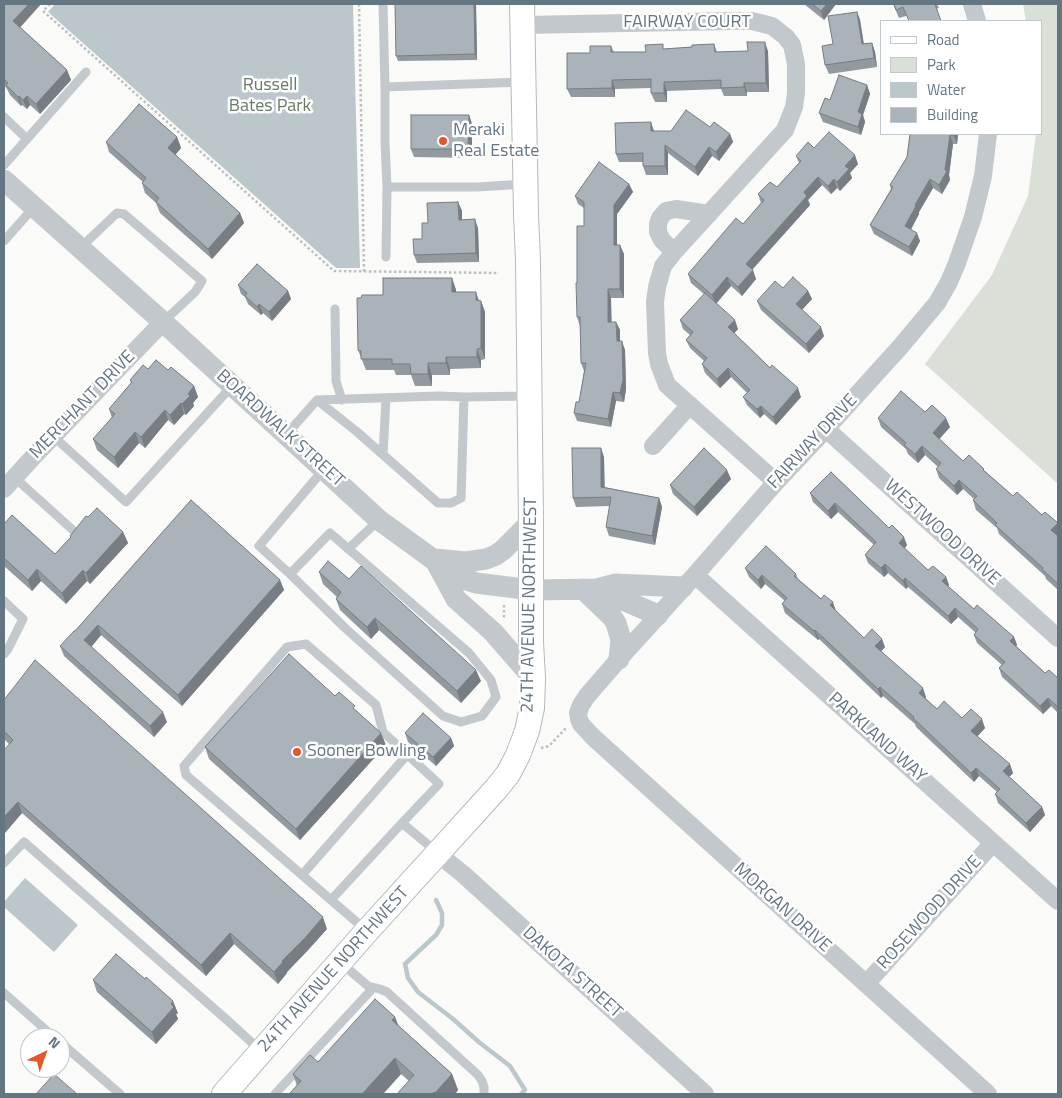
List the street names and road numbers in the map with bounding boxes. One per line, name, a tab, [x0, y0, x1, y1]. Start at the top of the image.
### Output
street label: FAIRWAY COURT	[623, 12, 751, 34]
street label: MERCHANT DRIVE	[26, 346, 140, 464]
street label: BOARDWALK STREET	[211, 366, 349, 492]
street label: FAIRWAY DRIVE	[764, 390, 862, 494]
street label: WESTWOOD DRIVE	[880, 475, 1004, 591]
street label: 24TH AVENUE NORTHWEST	[517, 497, 543, 713]
street label: PARKLAND WAY	[824, 688, 930, 788]
street label: ROSEWOOD DRIVE	[873, 852, 987, 974]
street label: MORGAN DRIVE	[729, 859, 835, 957]
street label: 24TH AVENUE NORTHWEST	[254, 883, 414, 1057]
street label: DAKOTA STREET	[518, 923, 626, 1023]

